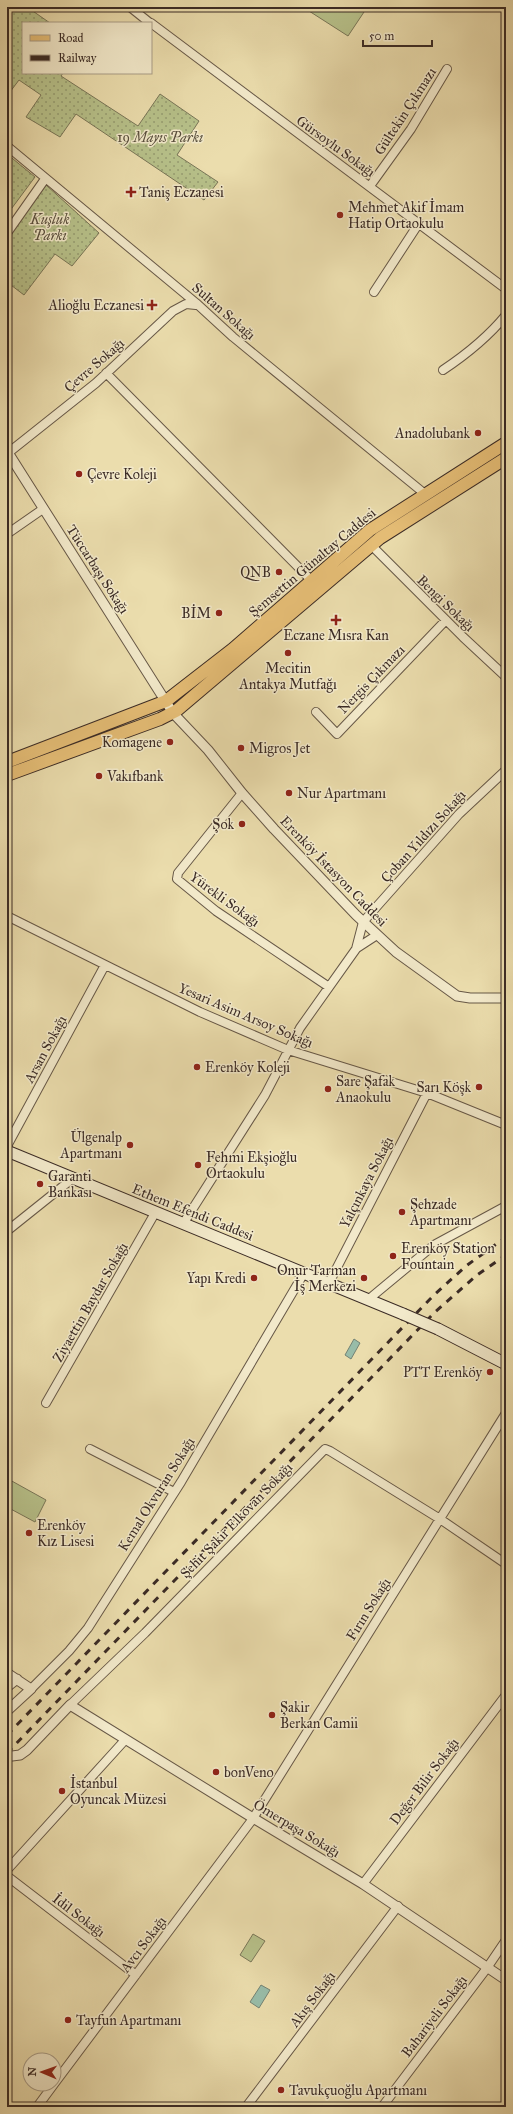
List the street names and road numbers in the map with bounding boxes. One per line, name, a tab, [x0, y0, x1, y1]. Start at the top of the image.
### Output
street label: Gültekin Çıkmazı	[371, 64, 440, 158]
street label: Gürsoylu Sokağı	[293, 112, 379, 181]
street label: Sultan Sokağı	[188, 279, 259, 344]
street label: Çevre Sokağı	[61, 335, 128, 396]
street label: Şemsettin Günaltay Caddesi	[245, 504, 379, 620]
street label: Tüccarbaşı Sokağı	[63, 522, 133, 617]
street label: Bengi Sokağı	[413, 572, 478, 635]
street label: Nergis Çıkmazı	[334, 641, 409, 717]
street label: Çoban Yıldızı Sokağı	[377, 786, 469, 886]
street label: Erenköy İstasyon Caddesi	[276, 812, 392, 930]
street label: Yürekli Sokağı	[186, 868, 263, 931]
street label: Yesari Asim Arsoy Sokağı	[176, 979, 316, 1052]
street label: Arsan Sokağı	[20, 1012, 70, 1087]
street label: Yalçınkaya Sokağı	[336, 1133, 397, 1231]
street label: Ethem Efendi Caddesi	[130, 1180, 256, 1245]
street label: Ziyaettin Baydar Sokağı	[49, 1239, 132, 1365]
street label: Kemal Okvuran Sokağı	[114, 1434, 198, 1554]
street label: Şehit Şakir Elkovan Sokağı	[177, 1459, 296, 1582]
street label: Fırın Sokağı	[343, 1575, 394, 1644]
street label: Değer Bilir Sokağı	[386, 1734, 463, 1828]
street label: Ömerpaşa Sokağı	[250, 1794, 344, 1861]
street label: İdil Sokağı	[49, 1889, 109, 1941]
street label: Avcı Sokağı	[116, 1913, 170, 1977]
street label: Akış Sokağı	[285, 1968, 339, 2032]
street label: Bahariyeli Sokağı	[398, 1972, 471, 2061]

